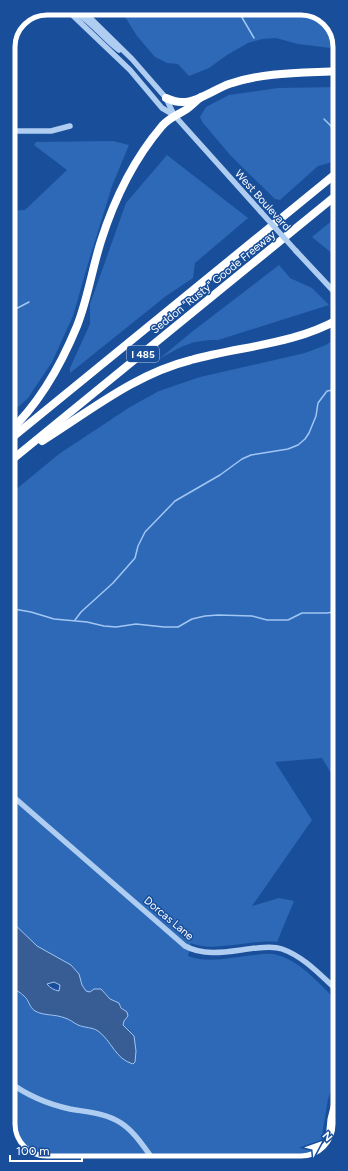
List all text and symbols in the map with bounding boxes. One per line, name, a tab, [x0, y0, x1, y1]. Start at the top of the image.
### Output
street label: West Boulevard	[232, 167, 293, 233]
street label: Seddon "Rusty" Goode Freeway	[148, 228, 278, 337]
road number: I 485	[127, 346, 159, 362]
street label: Dorcas Lane	[141, 894, 196, 943]
north arrow	[300, 1123, 340, 1163]
text: N	[319, 1129, 335, 1144]
scale bar	[10, 1137, 82, 1163]
text: 100 m	[16, 1144, 50, 1158]

